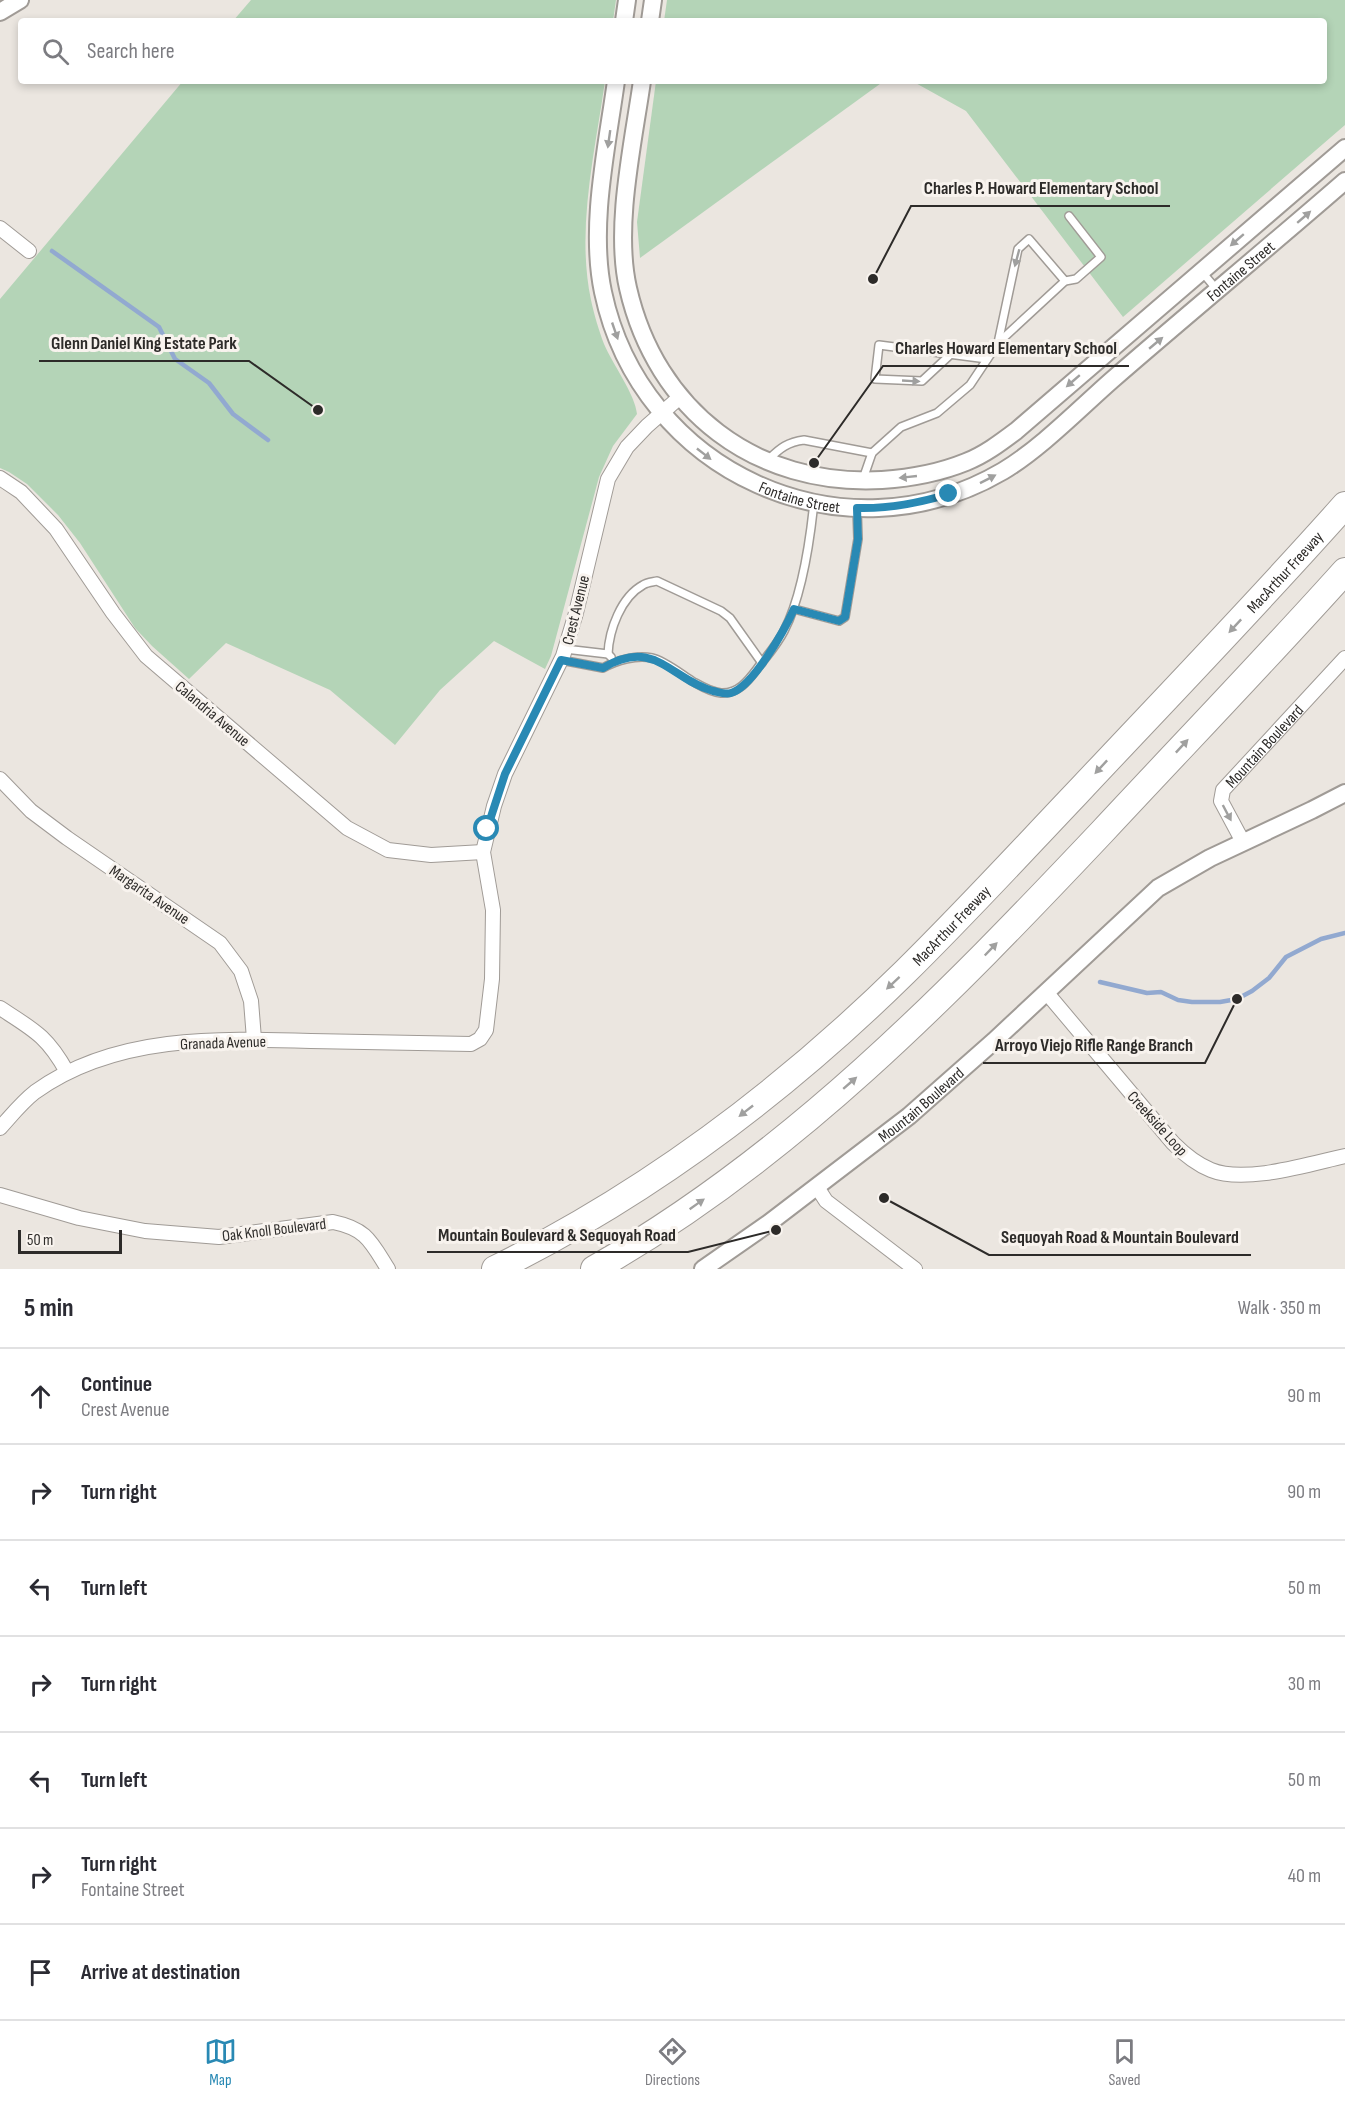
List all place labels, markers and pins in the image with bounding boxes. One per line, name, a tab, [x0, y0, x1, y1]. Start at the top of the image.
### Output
callout: Charles P. Howard Elementary School	[911, 170, 1170, 206]
callout: Glenn Daniel King Estate Park	[39, 325, 249, 361]
callout: Charles Howard Elementary School	[883, 330, 1129, 366]
callout: Arroyo Viejo Rifle Range Branch	[983, 1027, 1205, 1063]
callout: Mountain Boulevard & Sequoyah Road	[427, 1216, 688, 1252]
callout: Sequoyah Road & Mountain Boulevard	[989, 1219, 1251, 1255]

